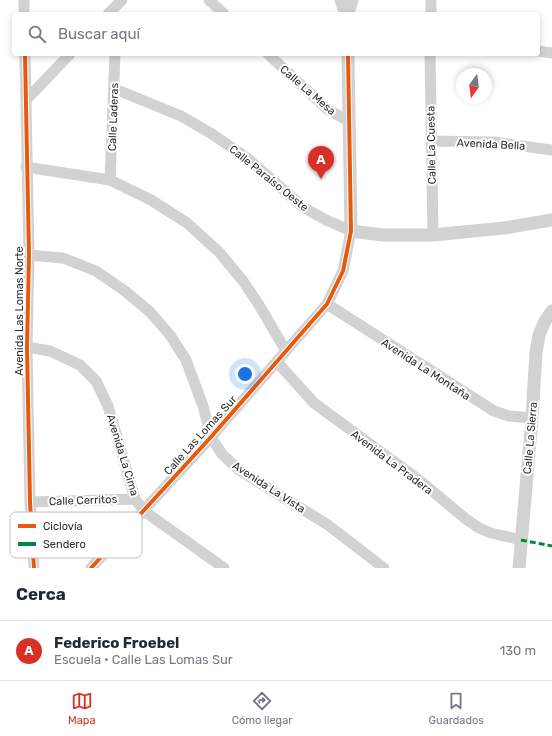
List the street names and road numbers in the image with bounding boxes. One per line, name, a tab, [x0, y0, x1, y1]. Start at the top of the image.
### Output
street label: Calle La Mesa	[277, 63, 338, 118]
street label: Calle Laderas	[106, 82, 121, 151]
street label: Calle La Cuesta	[424, 106, 439, 184]
street label: Avenida Bella	[456, 136, 526, 153]
street label: Calle Paraíso Oeste	[227, 143, 311, 214]
street label: Avenida Las Lomas Norte	[13, 246, 26, 376]
street label: Avenida La Montaña	[379, 336, 473, 403]
street label: Calle Las Lomas Sur	[161, 392, 240, 478]
street label: Calle La Sierra	[521, 401, 540, 475]
street label: Avenida La Cima	[104, 413, 141, 497]
street label: Avenida La Pradera	[348, 427, 435, 497]
street label: Avenida La Vista	[230, 459, 308, 516]
street label: Calle Cerritos	[49, 493, 118, 508]

